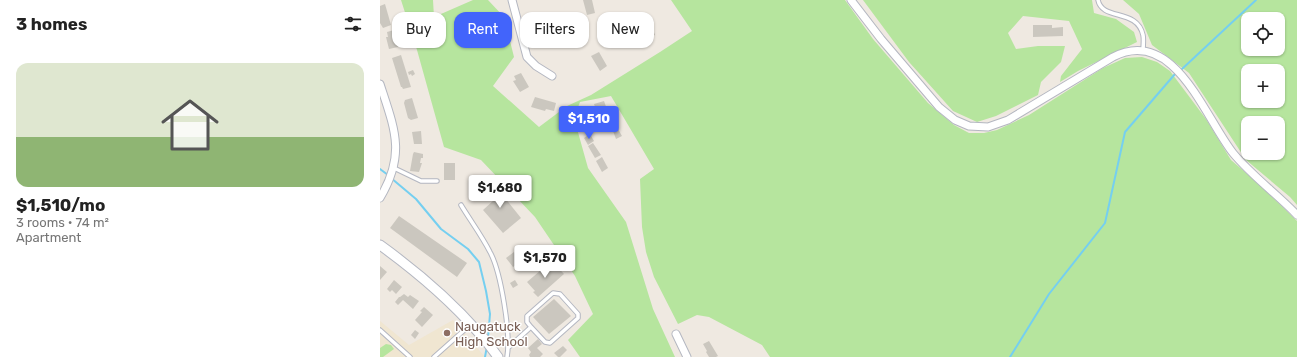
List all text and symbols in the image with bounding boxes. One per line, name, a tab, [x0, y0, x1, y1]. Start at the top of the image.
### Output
chip: Buy	[392, 12, 446, 48]
chip: Rent	[454, 12, 512, 48]
chip: Filters	[520, 12, 589, 48]
chip: New	[597, 12, 654, 48]
map controls	[1241, 12, 1285, 160]
button: locate	[1241, 12, 1285, 56]
icon: filters	[342, 13, 364, 35]
text: 3 homes	[16, 14, 87, 34]
button: +	[1241, 64, 1285, 108]
icon: home	[154, 89, 226, 161]
pin: $1,510	[556, 106, 622, 140]
text: $1,510	[568, 111, 610, 126]
button: −	[1241, 116, 1285, 160]
pin: $1,680	[467, 175, 533, 209]
text: $1,680	[478, 180, 522, 195]
text: $1,510/mo	[16, 195, 105, 215]
text: 3 rooms · 74 m²	[16, 215, 109, 230]
text: Apartment	[16, 230, 81, 245]
pin: $1,570	[512, 245, 578, 279]
text: $1,570	[523, 250, 567, 265]
place label: Naugatuck High School	[455, 319, 528, 350]
marker: Naugatuck High School	[442, 328, 452, 338]

